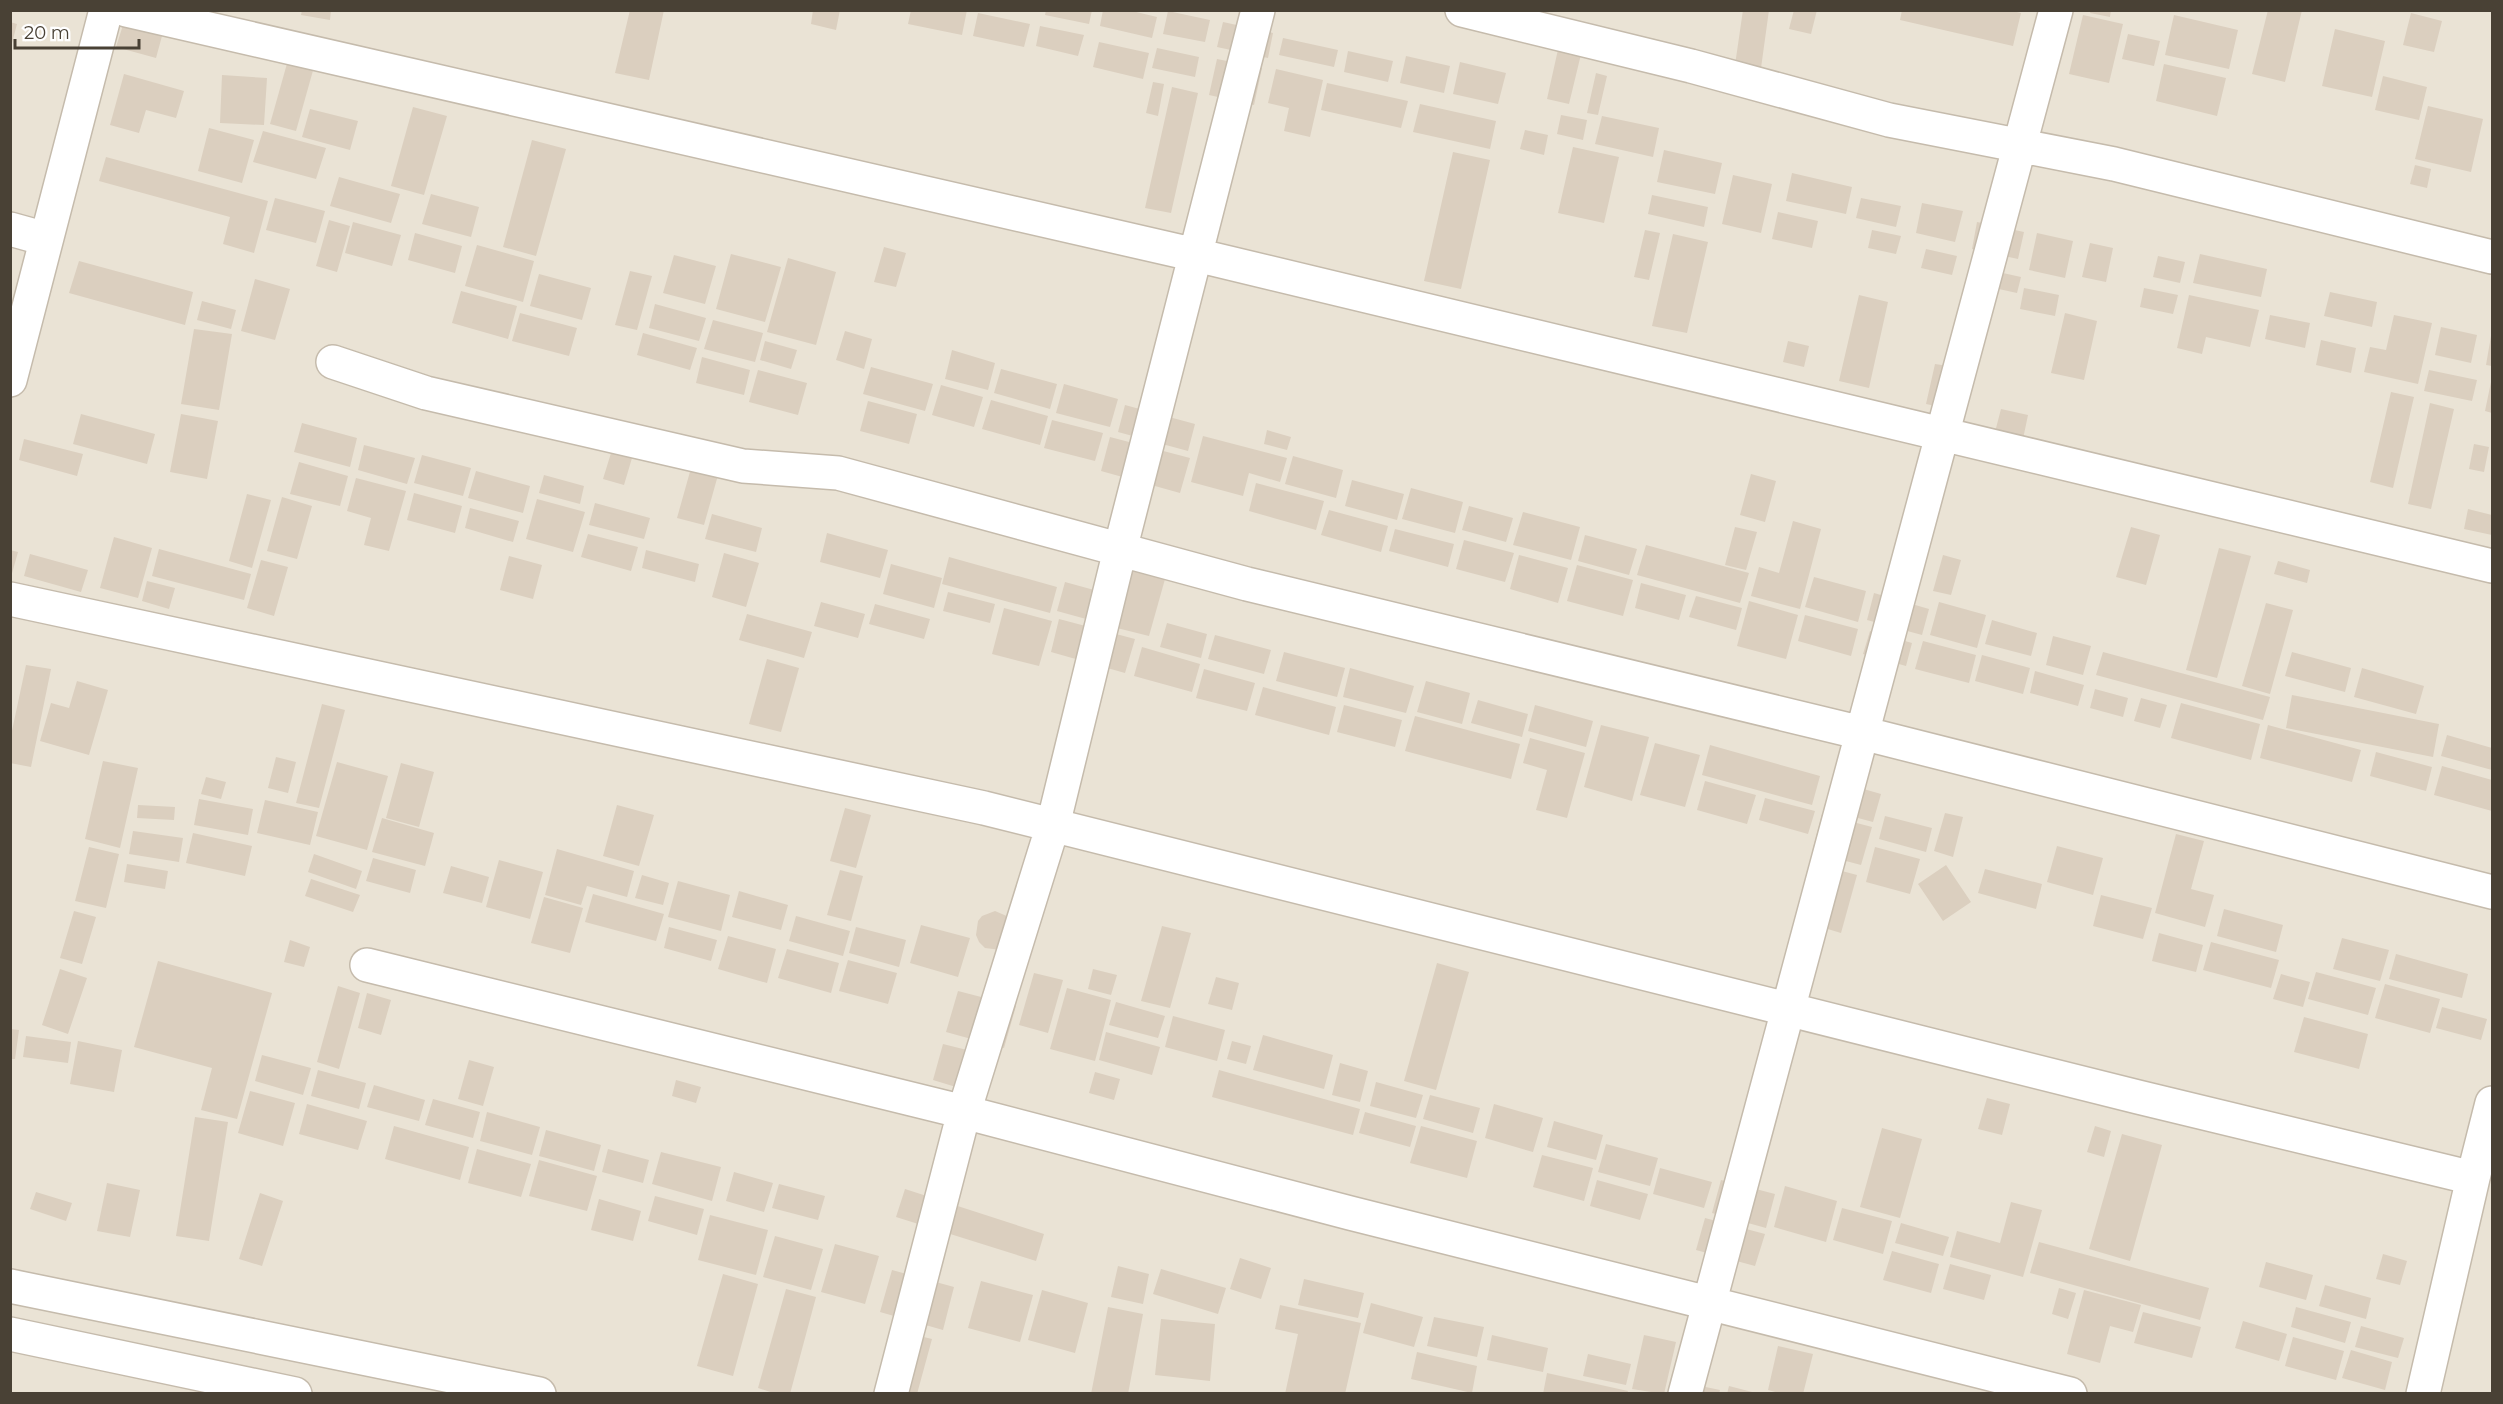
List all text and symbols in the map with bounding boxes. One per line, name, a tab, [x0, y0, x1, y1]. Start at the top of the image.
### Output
scale bar	[15, 12, 140, 50]
text: 20 m	[24, 22, 70, 44]

